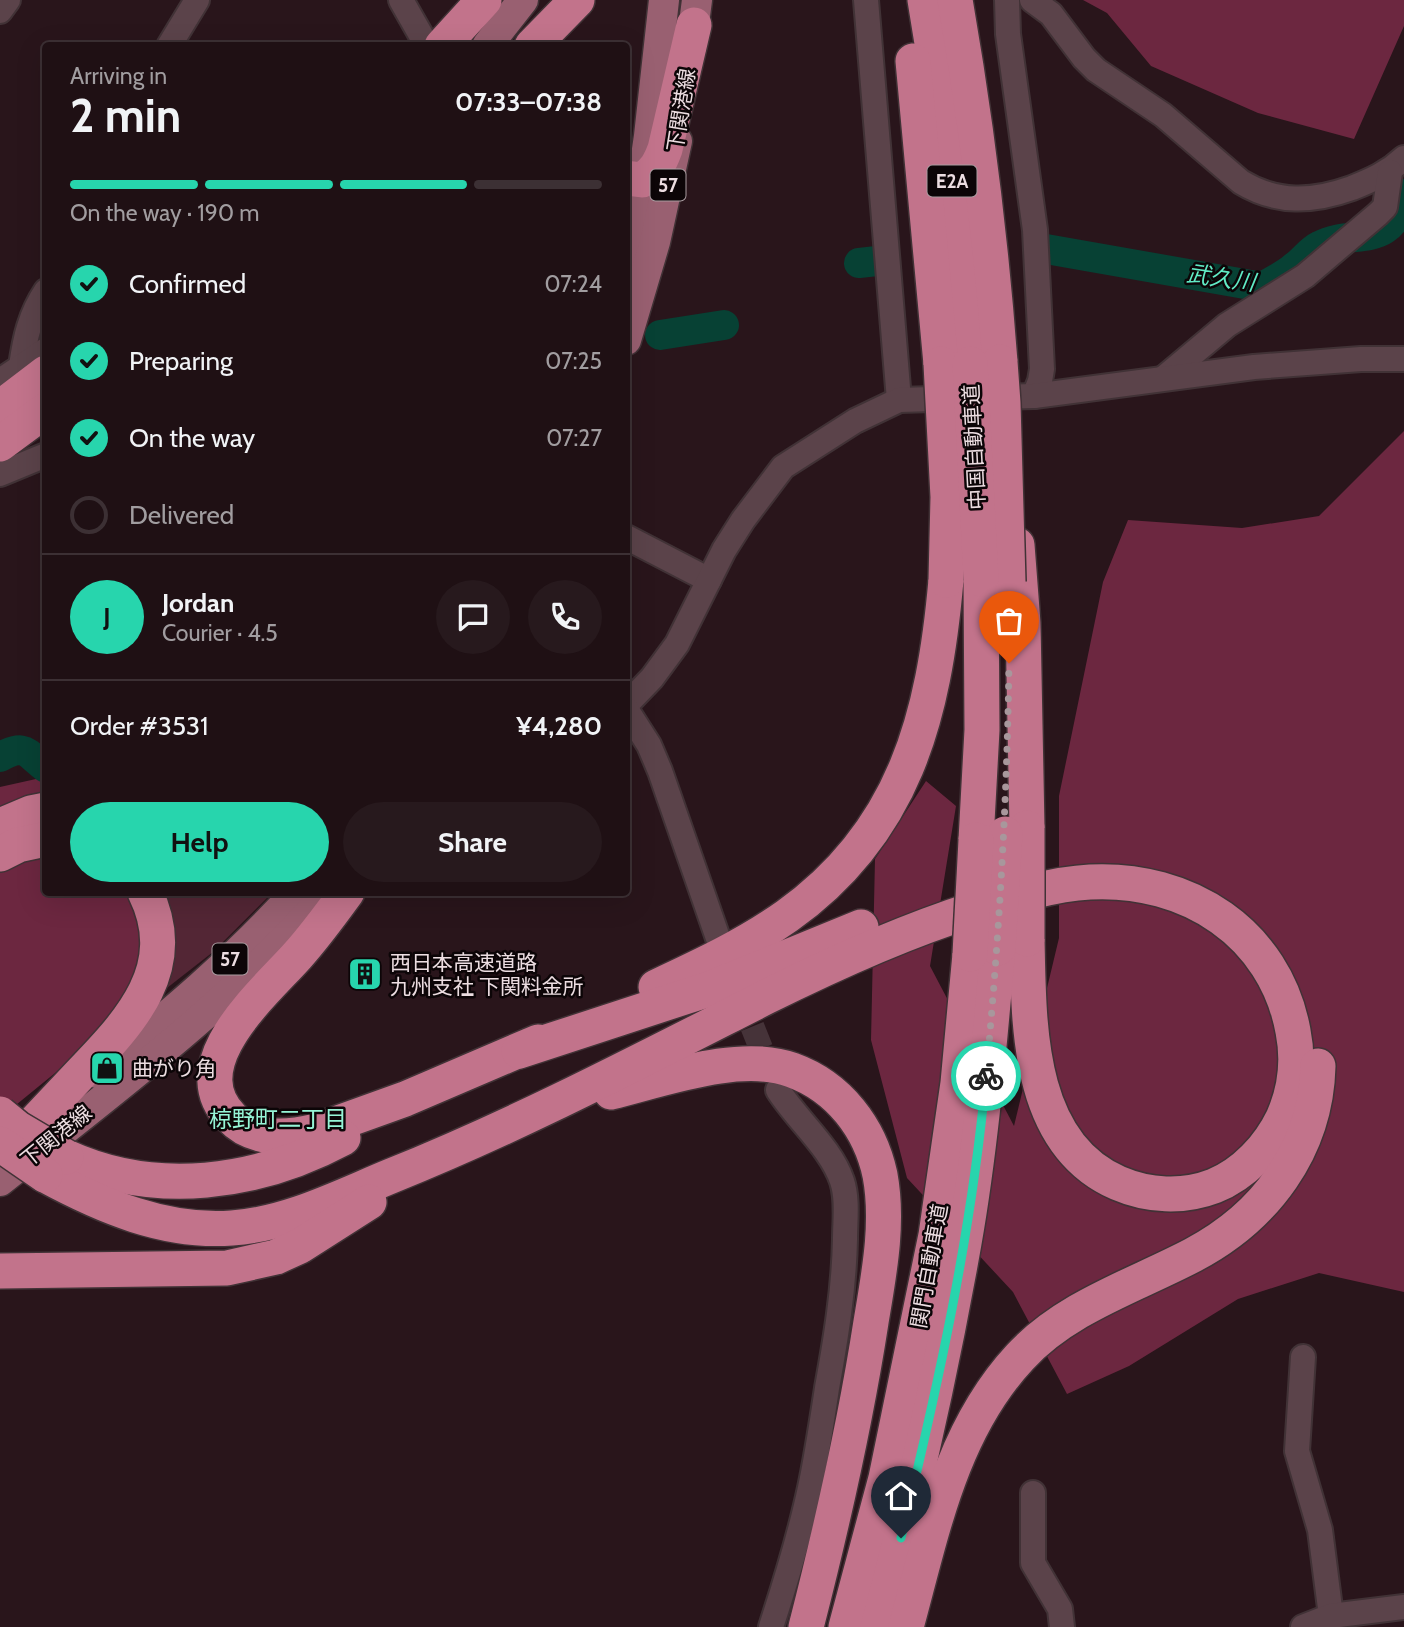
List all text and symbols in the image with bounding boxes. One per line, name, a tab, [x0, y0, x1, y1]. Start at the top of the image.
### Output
text: Arriving in	[70, 62, 167, 90]
street label: 下関港線	[662, 67, 700, 153]
text: 07:33–07:38	[455, 86, 602, 118]
text: 2 min	[70, 88, 181, 144]
road number: E2A	[928, 166, 976, 196]
road number: 57	[650, 169, 686, 200]
text: On the way · 190 m	[70, 199, 259, 227]
water label: 武久川	[1185, 259, 1260, 297]
icon: check	[70, 265, 108, 303]
text: Confirmed	[129, 268, 246, 300]
text: 07:24	[545, 270, 602, 298]
icon: check	[70, 342, 108, 380]
text: Preparing	[129, 345, 233, 377]
text: 07:25	[545, 347, 602, 375]
street label: 中国自動車道	[958, 383, 990, 511]
icon: check	[70, 419, 108, 457]
text: On the way	[129, 422, 255, 454]
text: 07:27	[546, 424, 602, 452]
text: Delivered	[129, 499, 234, 531]
button: chat	[436, 580, 510, 654]
button: phone	[528, 580, 602, 654]
text: Jordan	[162, 587, 234, 619]
pin	[979, 591, 1039, 663]
text: J	[103, 601, 111, 633]
icon: bag	[990, 602, 1028, 640]
text: Courier · 4.5	[162, 619, 278, 647]
text: Order #3531	[70, 710, 209, 742]
text: ¥4,280	[516, 710, 602, 742]
button: Help	[70, 802, 329, 882]
button: Share	[343, 802, 602, 882]
road number: 57	[212, 944, 247, 974]
place label: 西日本高速道路 九州支社 下関料金所	[390, 950, 584, 999]
building icon: 西日本高速道路 九州支社 下関料金所	[346, 955, 384, 993]
courier	[951, 1041, 1021, 1111]
shop icon: 曲がり角	[88, 1049, 126, 1087]
place label: 曲がり角	[132, 1056, 216, 1081]
icon: bike	[967, 1057, 1005, 1095]
street label: 下関港線	[15, 1100, 97, 1172]
district label: 椋野町二丁目	[209, 1105, 347, 1133]
street label: 関門自動車道	[906, 1202, 952, 1330]
pin	[871, 1466, 931, 1538]
icon: home	[882, 1477, 920, 1515]

